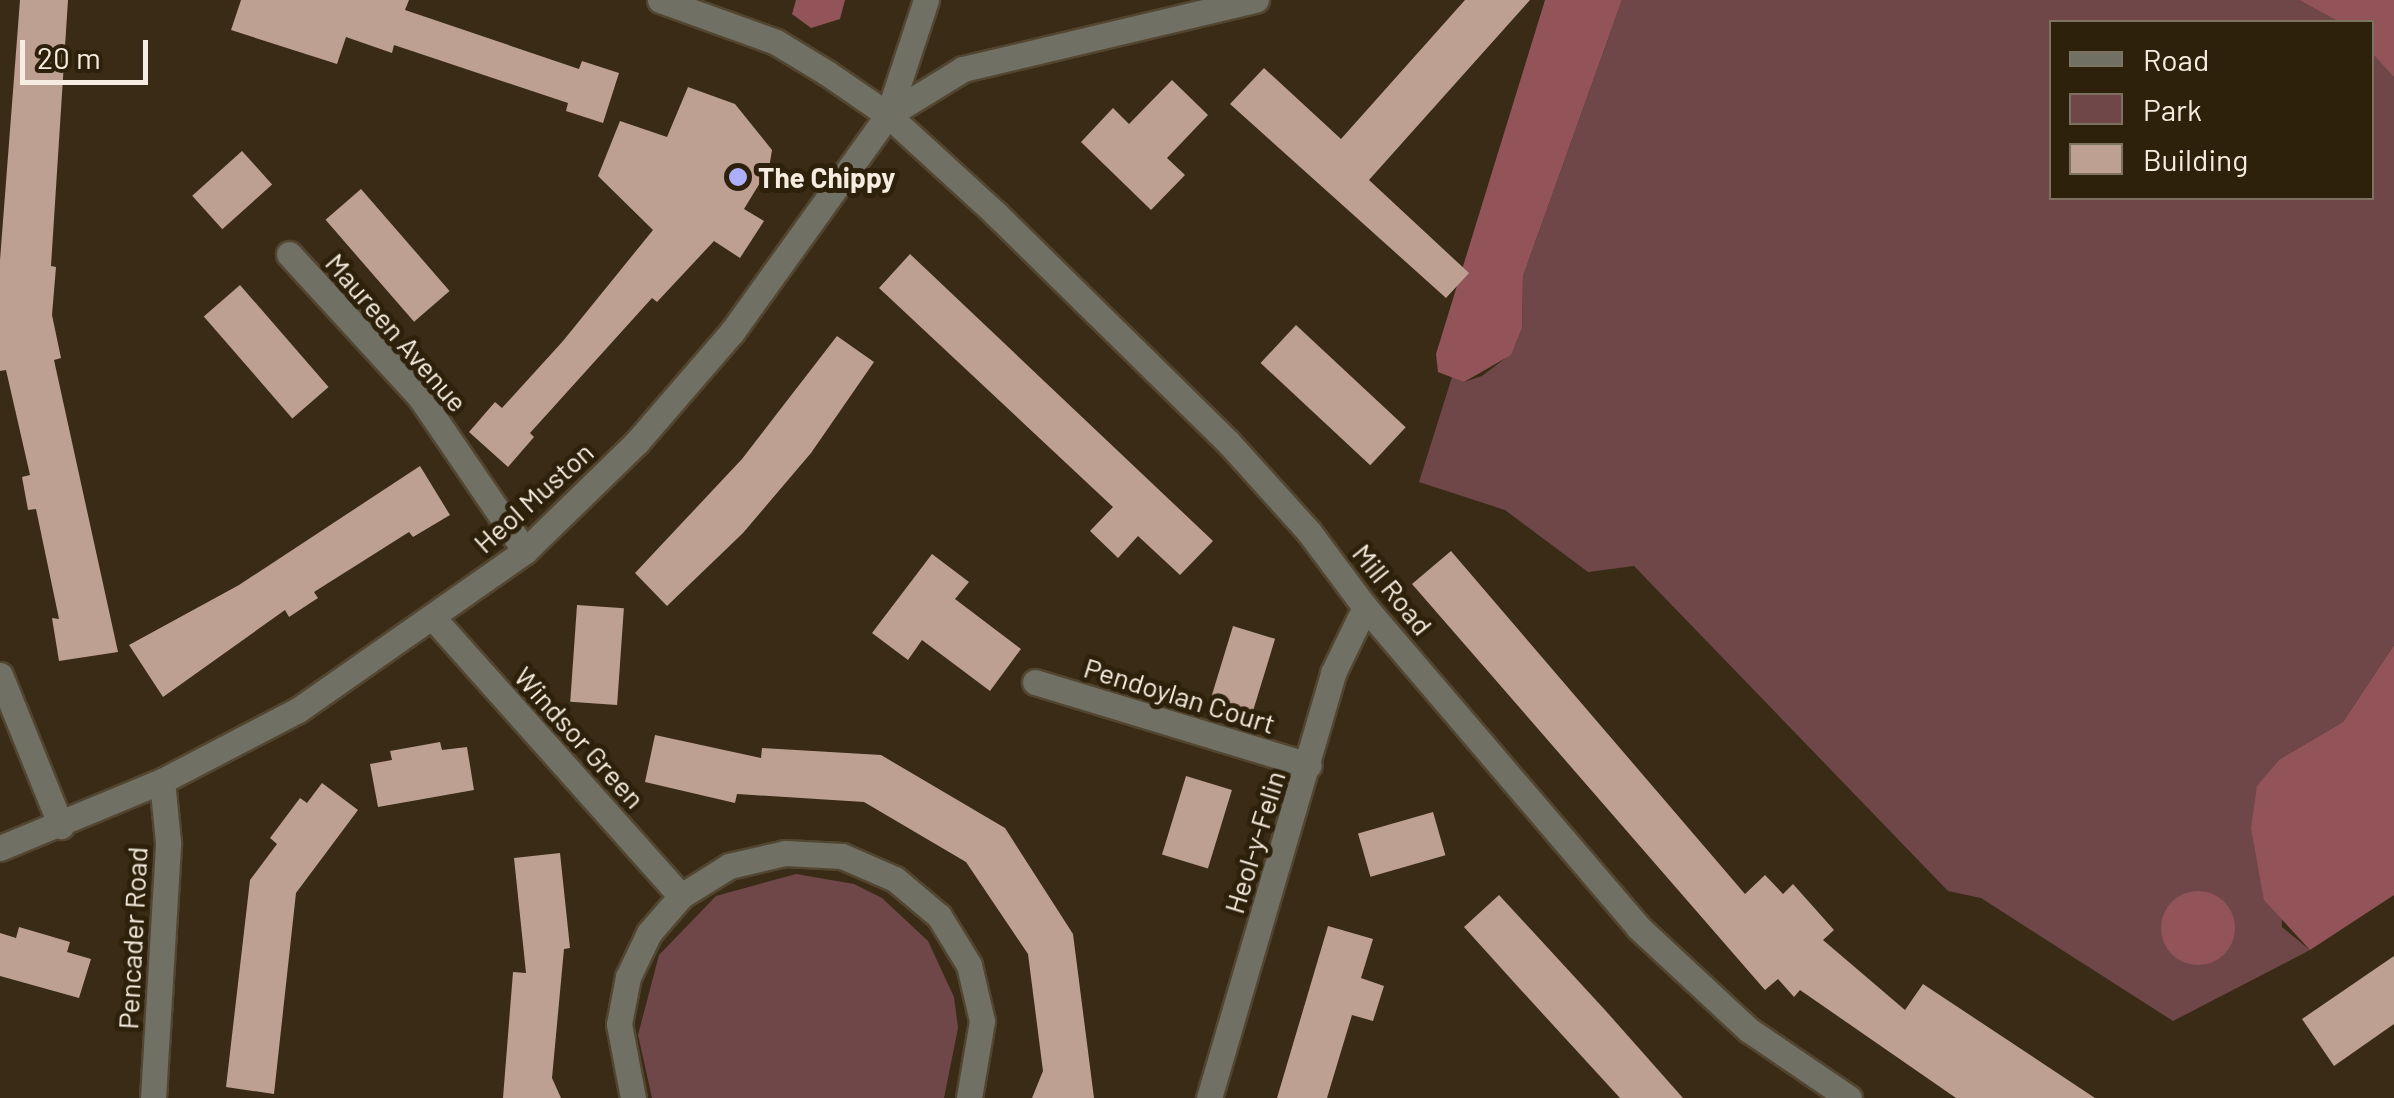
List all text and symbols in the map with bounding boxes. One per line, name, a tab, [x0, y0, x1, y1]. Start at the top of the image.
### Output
scale bar	[25, 20, 152, 82]
legend	[2049, 20, 2374, 200]
text: 20 m	[37, 39, 101, 75]
text: Road	[2143, 41, 2209, 77]
text: Park	[2143, 91, 2202, 127]
text: Building	[2143, 141, 2248, 177]
place label: The Chippy	[758, 160, 895, 194]
marker: The Chippy	[727, 166, 749, 188]
street label: Maureen Avenue	[319, 246, 475, 418]
street label: Heol Muston	[466, 435, 600, 559]
street label: Mill Road	[1346, 537, 1440, 641]
street label: Pendoylan Court	[1080, 650, 1280, 740]
street label: Windsor Green	[508, 659, 652, 815]
street label: Heol-y-Felin	[1216, 767, 1292, 917]
street label: Pencader Road	[110, 846, 154, 1030]

